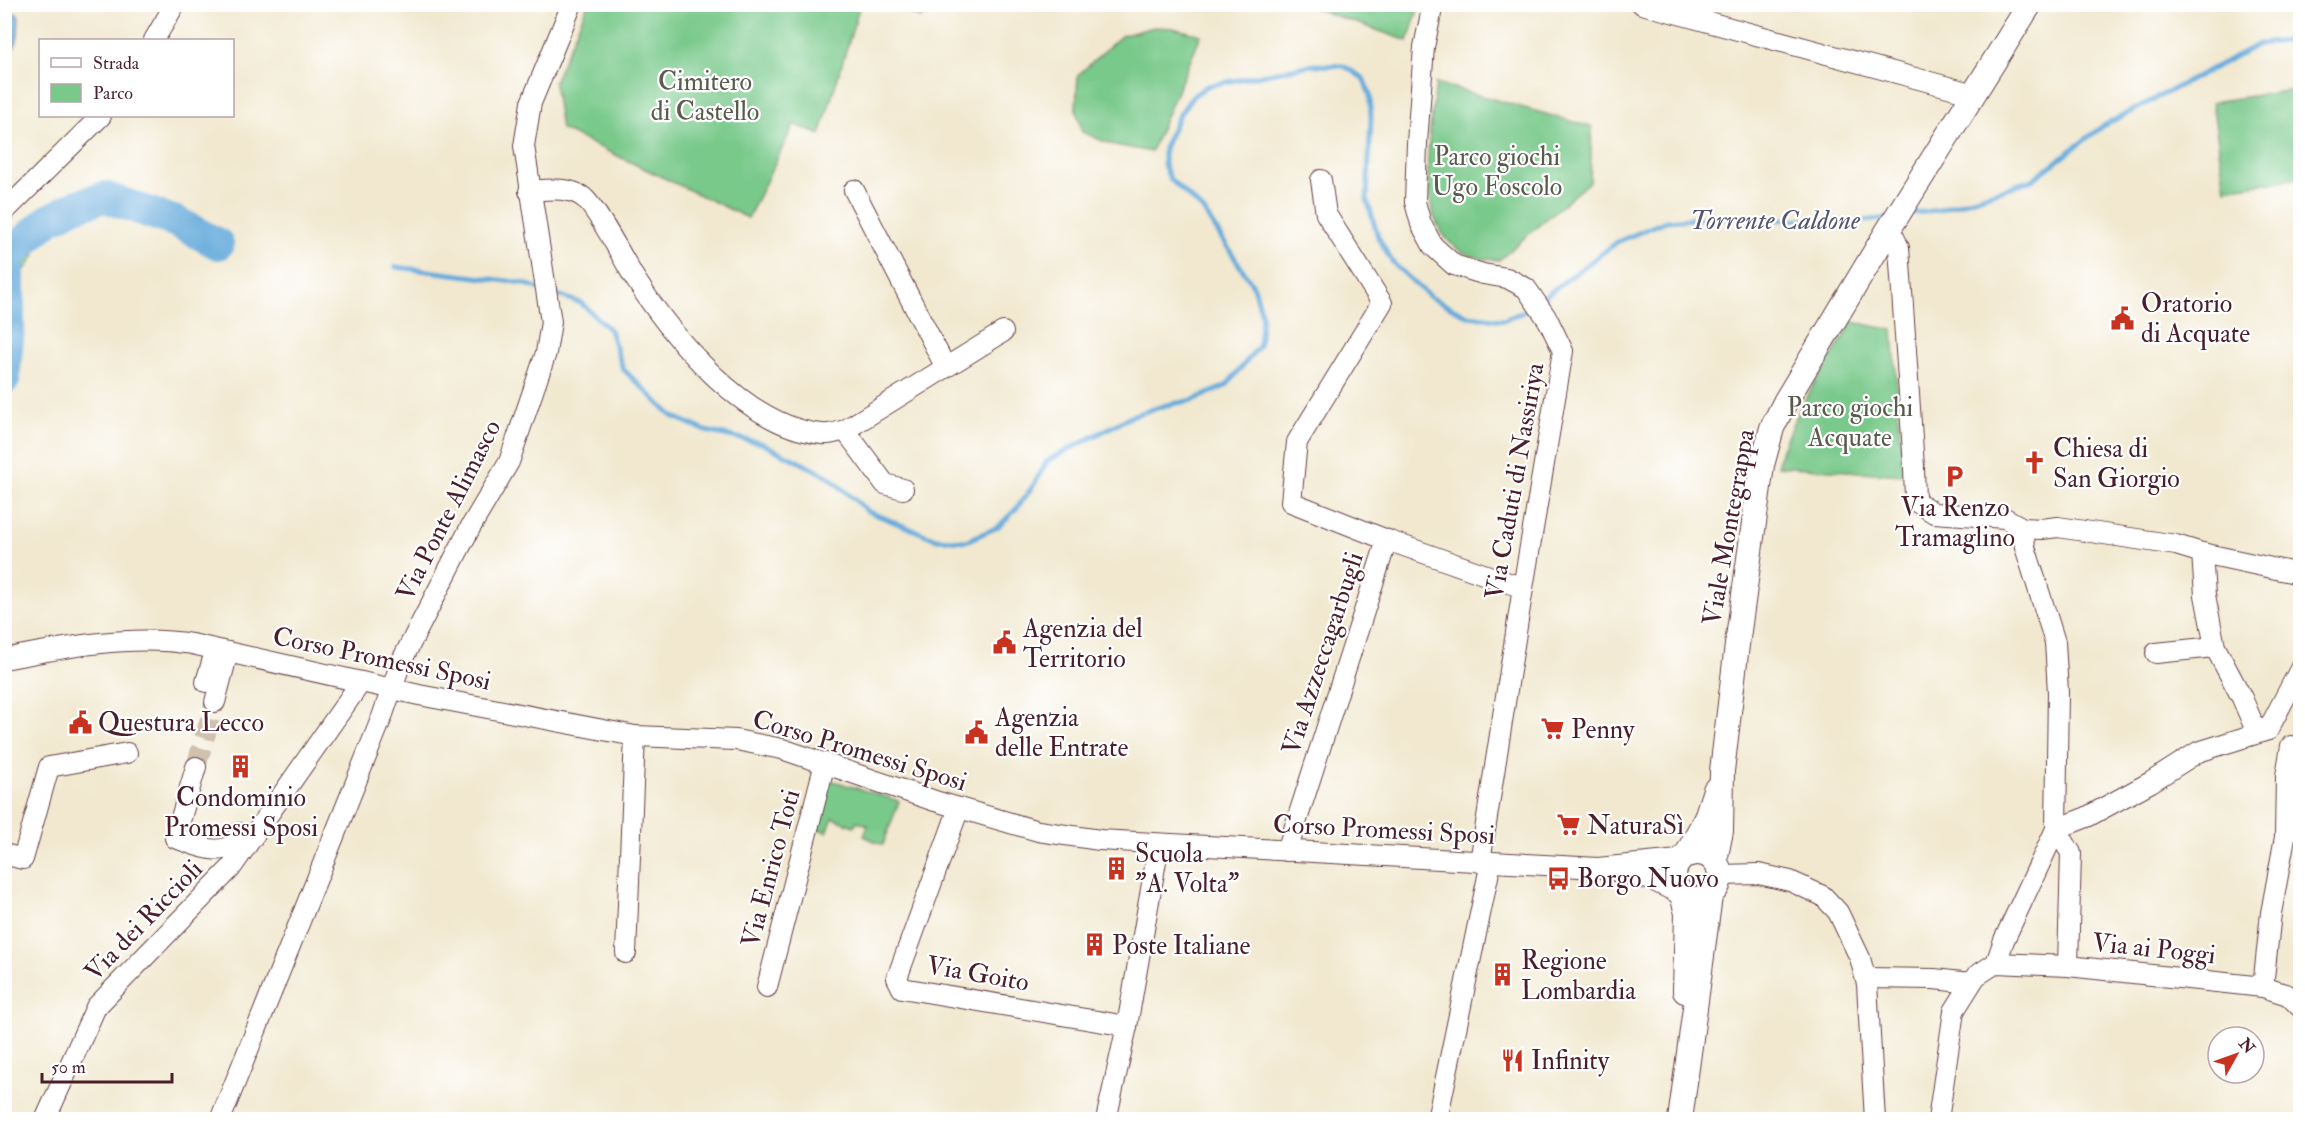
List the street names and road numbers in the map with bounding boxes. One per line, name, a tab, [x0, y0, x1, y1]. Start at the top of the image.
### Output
street label: Via Caduti di Nassiriya	[1478, 360, 1552, 602]
street label: Via Ponte Alimasco	[389, 414, 508, 606]
street label: Viale Montegrappa	[1696, 426, 1763, 628]
street label: Via Azzeccagarbugli	[1275, 548, 1371, 759]
street label: Corso Promessi Sposi	[270, 620, 494, 699]
street label: Corso Promessi Sposi	[748, 703, 971, 800]
street label: Via Enrico Toti	[735, 786, 807, 951]
street label: Corso Promessi Sposi	[1272, 808, 1496, 853]
street label: Via dei Riccioli	[78, 853, 210, 988]
street label: Via ai Poggi	[2091, 927, 2217, 971]
street label: Via Goito	[924, 949, 1031, 999]

